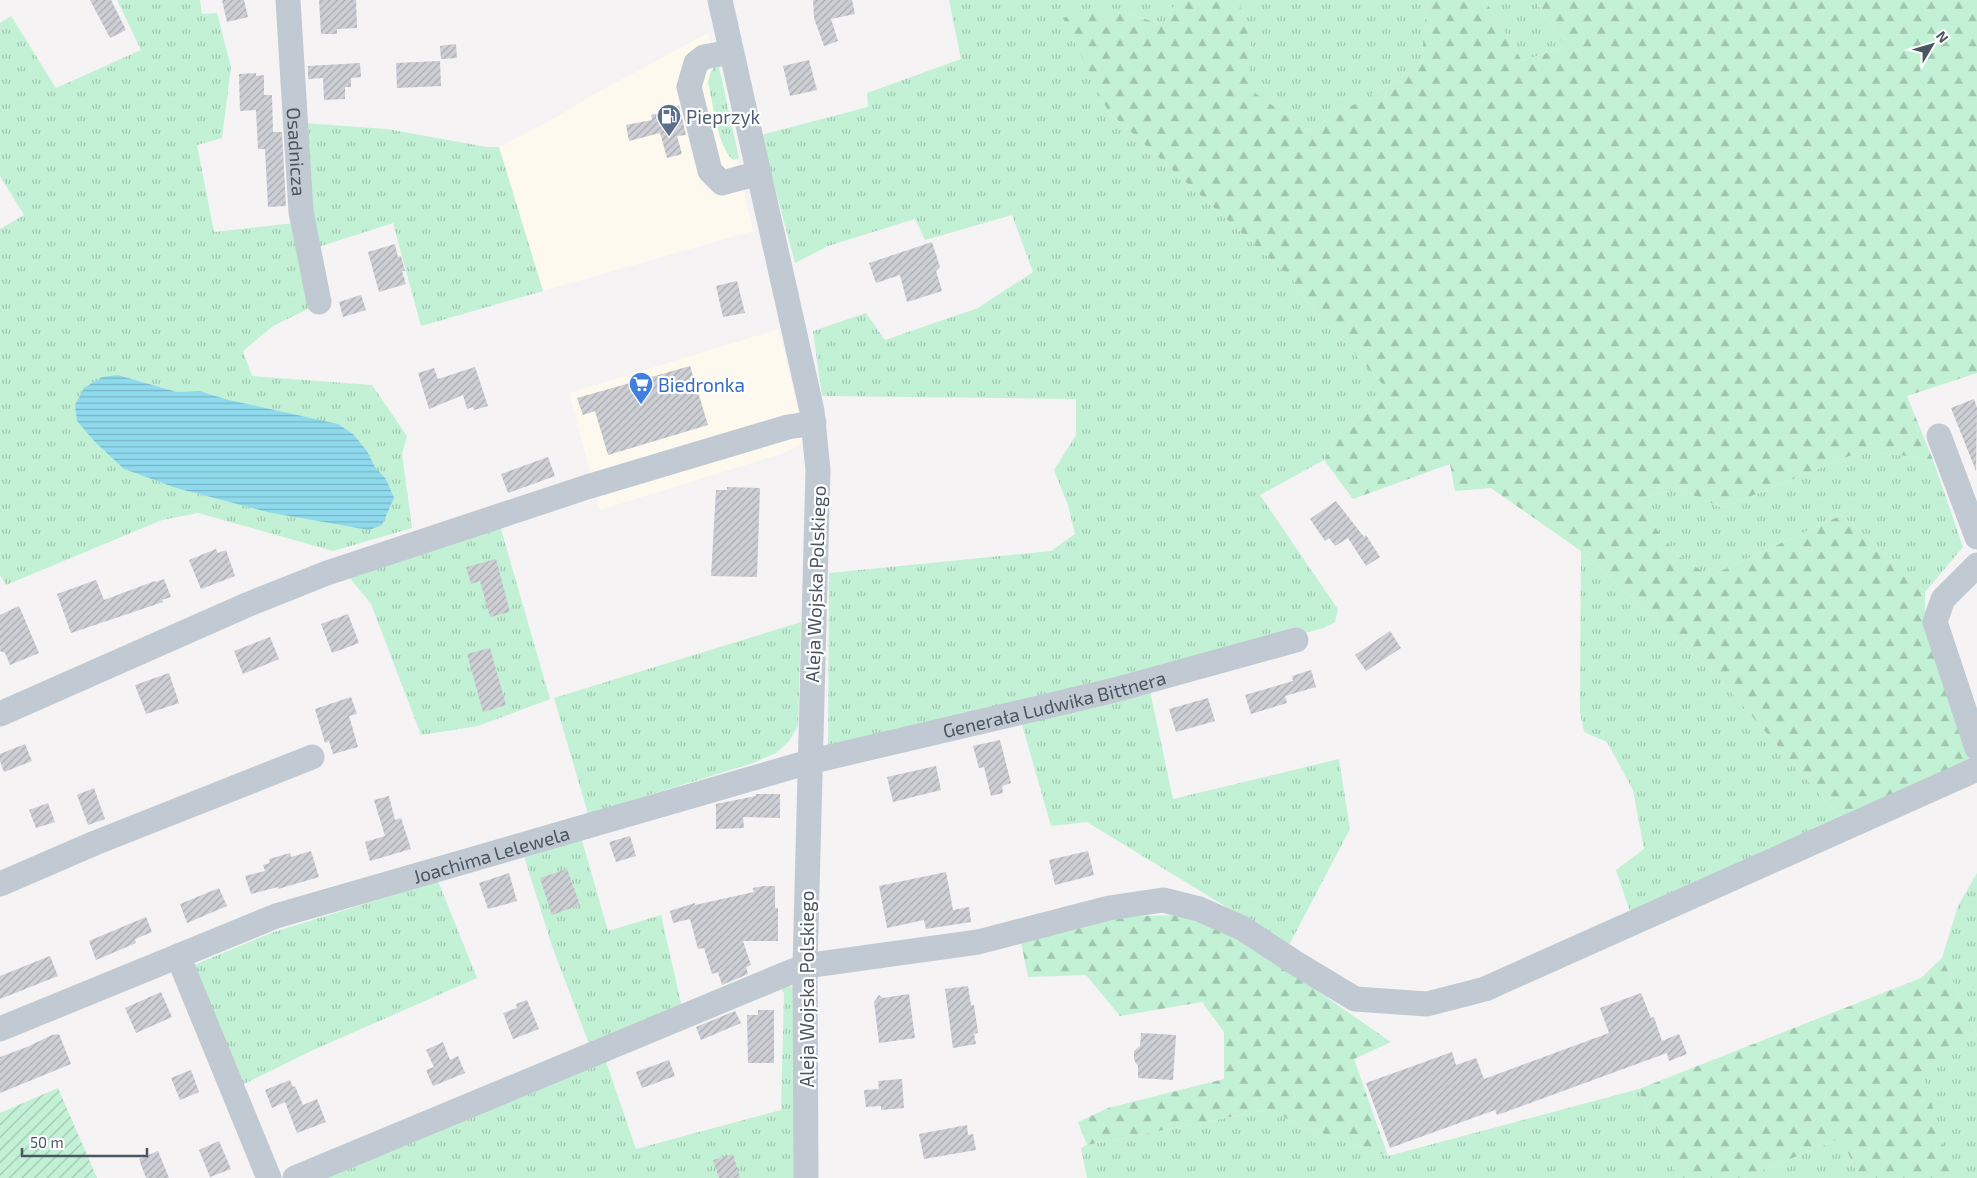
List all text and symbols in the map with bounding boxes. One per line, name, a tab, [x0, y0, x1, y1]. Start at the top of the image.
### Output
north arrow	[1907, 20, 1957, 70]
text: N	[1933, 27, 1952, 46]
fuel station icon: Pieprzyk	[656, 103, 682, 137]
place label: Pieprzyk	[686, 105, 761, 128]
street label: Osadnicza	[283, 107, 312, 197]
supermarket icon: Biedronka	[628, 371, 654, 405]
place label: Biedronka	[658, 373, 745, 396]
street label: Aleja Wojska Polskiego	[800, 485, 830, 683]
street label: Generała Ludwika Bittnera	[940, 665, 1168, 742]
street label: Joachima Lelewela	[410, 820, 572, 887]
street label: Aleja Wojska Polskiego	[795, 890, 818, 1088]
scale bar	[22, 1126, 148, 1158]
text: 50 m	[30, 1133, 64, 1151]

